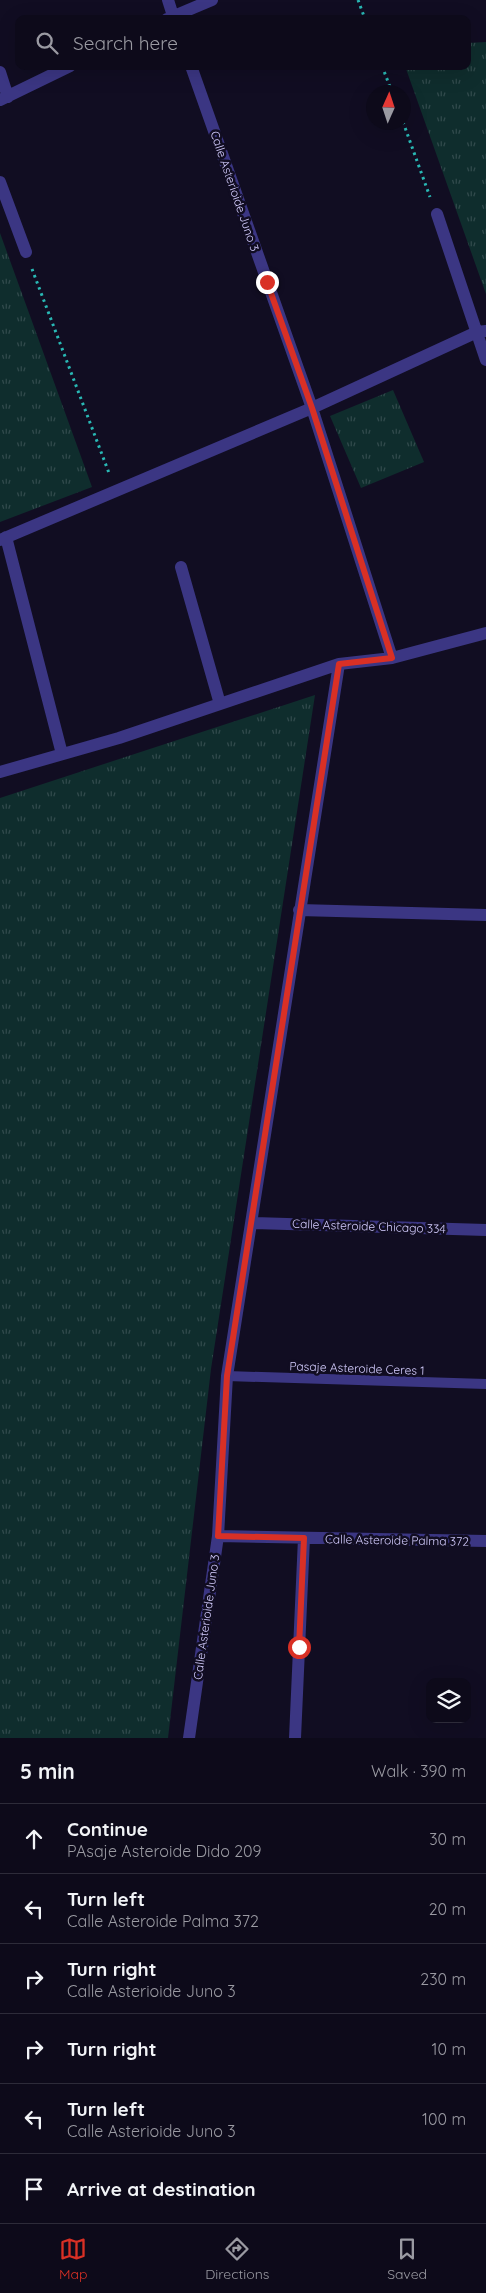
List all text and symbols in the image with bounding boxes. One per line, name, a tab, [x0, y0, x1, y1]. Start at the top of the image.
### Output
search box	[15, 15, 471, 70]
icon: search	[33, 29, 61, 57]
text: Search here	[73, 31, 178, 55]
north arrow	[366, 85, 411, 130]
street label: Calle Asterioide Juno 3	[207, 129, 263, 253]
route end	[256, 271, 279, 294]
street label: Calle Asteroide Chicago 334	[292, 1216, 446, 1236]
street label: Pasaje Asteroide Ceres 1	[289, 1358, 425, 1378]
street label: Calle Asteroide Palma 372	[325, 1531, 469, 1549]
street label: Calle Asterioide Juno 3	[190, 1553, 222, 1681]
route start	[288, 1636, 311, 1659]
map controls	[426, 1678, 471, 1723]
button: layers	[426, 1678, 471, 1723]
text: 5 min	[20, 1758, 75, 1784]
text: Walk · 390 m	[371, 1761, 466, 1781]
text: Continue	[67, 1817, 148, 1841]
icon: ahead	[20, 1825, 48, 1853]
text: 30 m	[429, 1829, 466, 1849]
text: PAsaje Asteroide Dido 209	[67, 1841, 262, 1861]
text: Turn left	[67, 1887, 145, 1911]
icon: left	[20, 1895, 48, 1923]
text: 20 m	[429, 1899, 466, 1919]
text: Calle Asteroide Palma 372	[67, 1911, 259, 1931]
text: Turn right	[67, 1957, 156, 1981]
icon: right	[20, 1965, 48, 1993]
text: 230 m	[420, 1969, 466, 1989]
text: Calle Asterioide Juno 3	[67, 1981, 236, 2001]
icon: right	[20, 2035, 48, 2063]
text: Turn right	[67, 2037, 156, 2061]
text: 10 m	[432, 2039, 466, 2059]
text: Turn left	[67, 2097, 145, 2121]
icon: left	[20, 2105, 48, 2133]
text: 100 m	[422, 2109, 466, 2129]
text: Calle Asterioide Juno 3	[67, 2121, 236, 2141]
icon: arrive	[20, 2175, 48, 2203]
text: Arrive at destination	[67, 2177, 256, 2201]
tab: Map	[59, 2235, 87, 2283]
tab: Directions	[205, 2235, 269, 2283]
tab: Saved	[387, 2235, 427, 2283]

